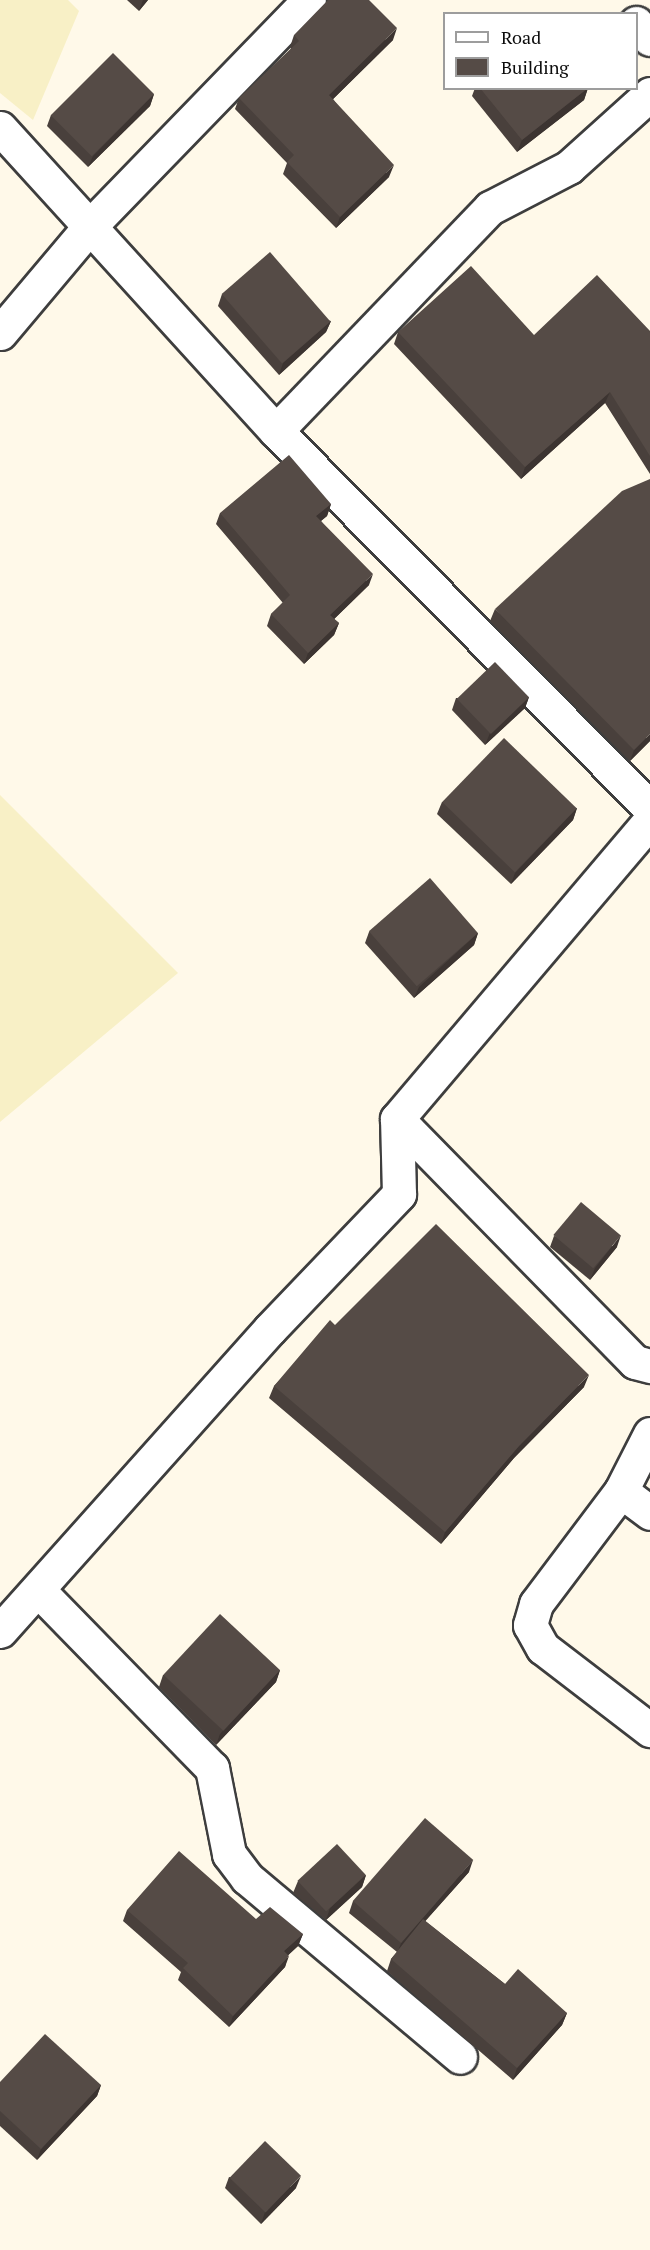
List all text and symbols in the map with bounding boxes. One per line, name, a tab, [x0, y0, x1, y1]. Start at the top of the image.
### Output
legend	[443, 12, 638, 90]
text: Road	[501, 25, 541, 49]
text: Building	[501, 55, 569, 79]

